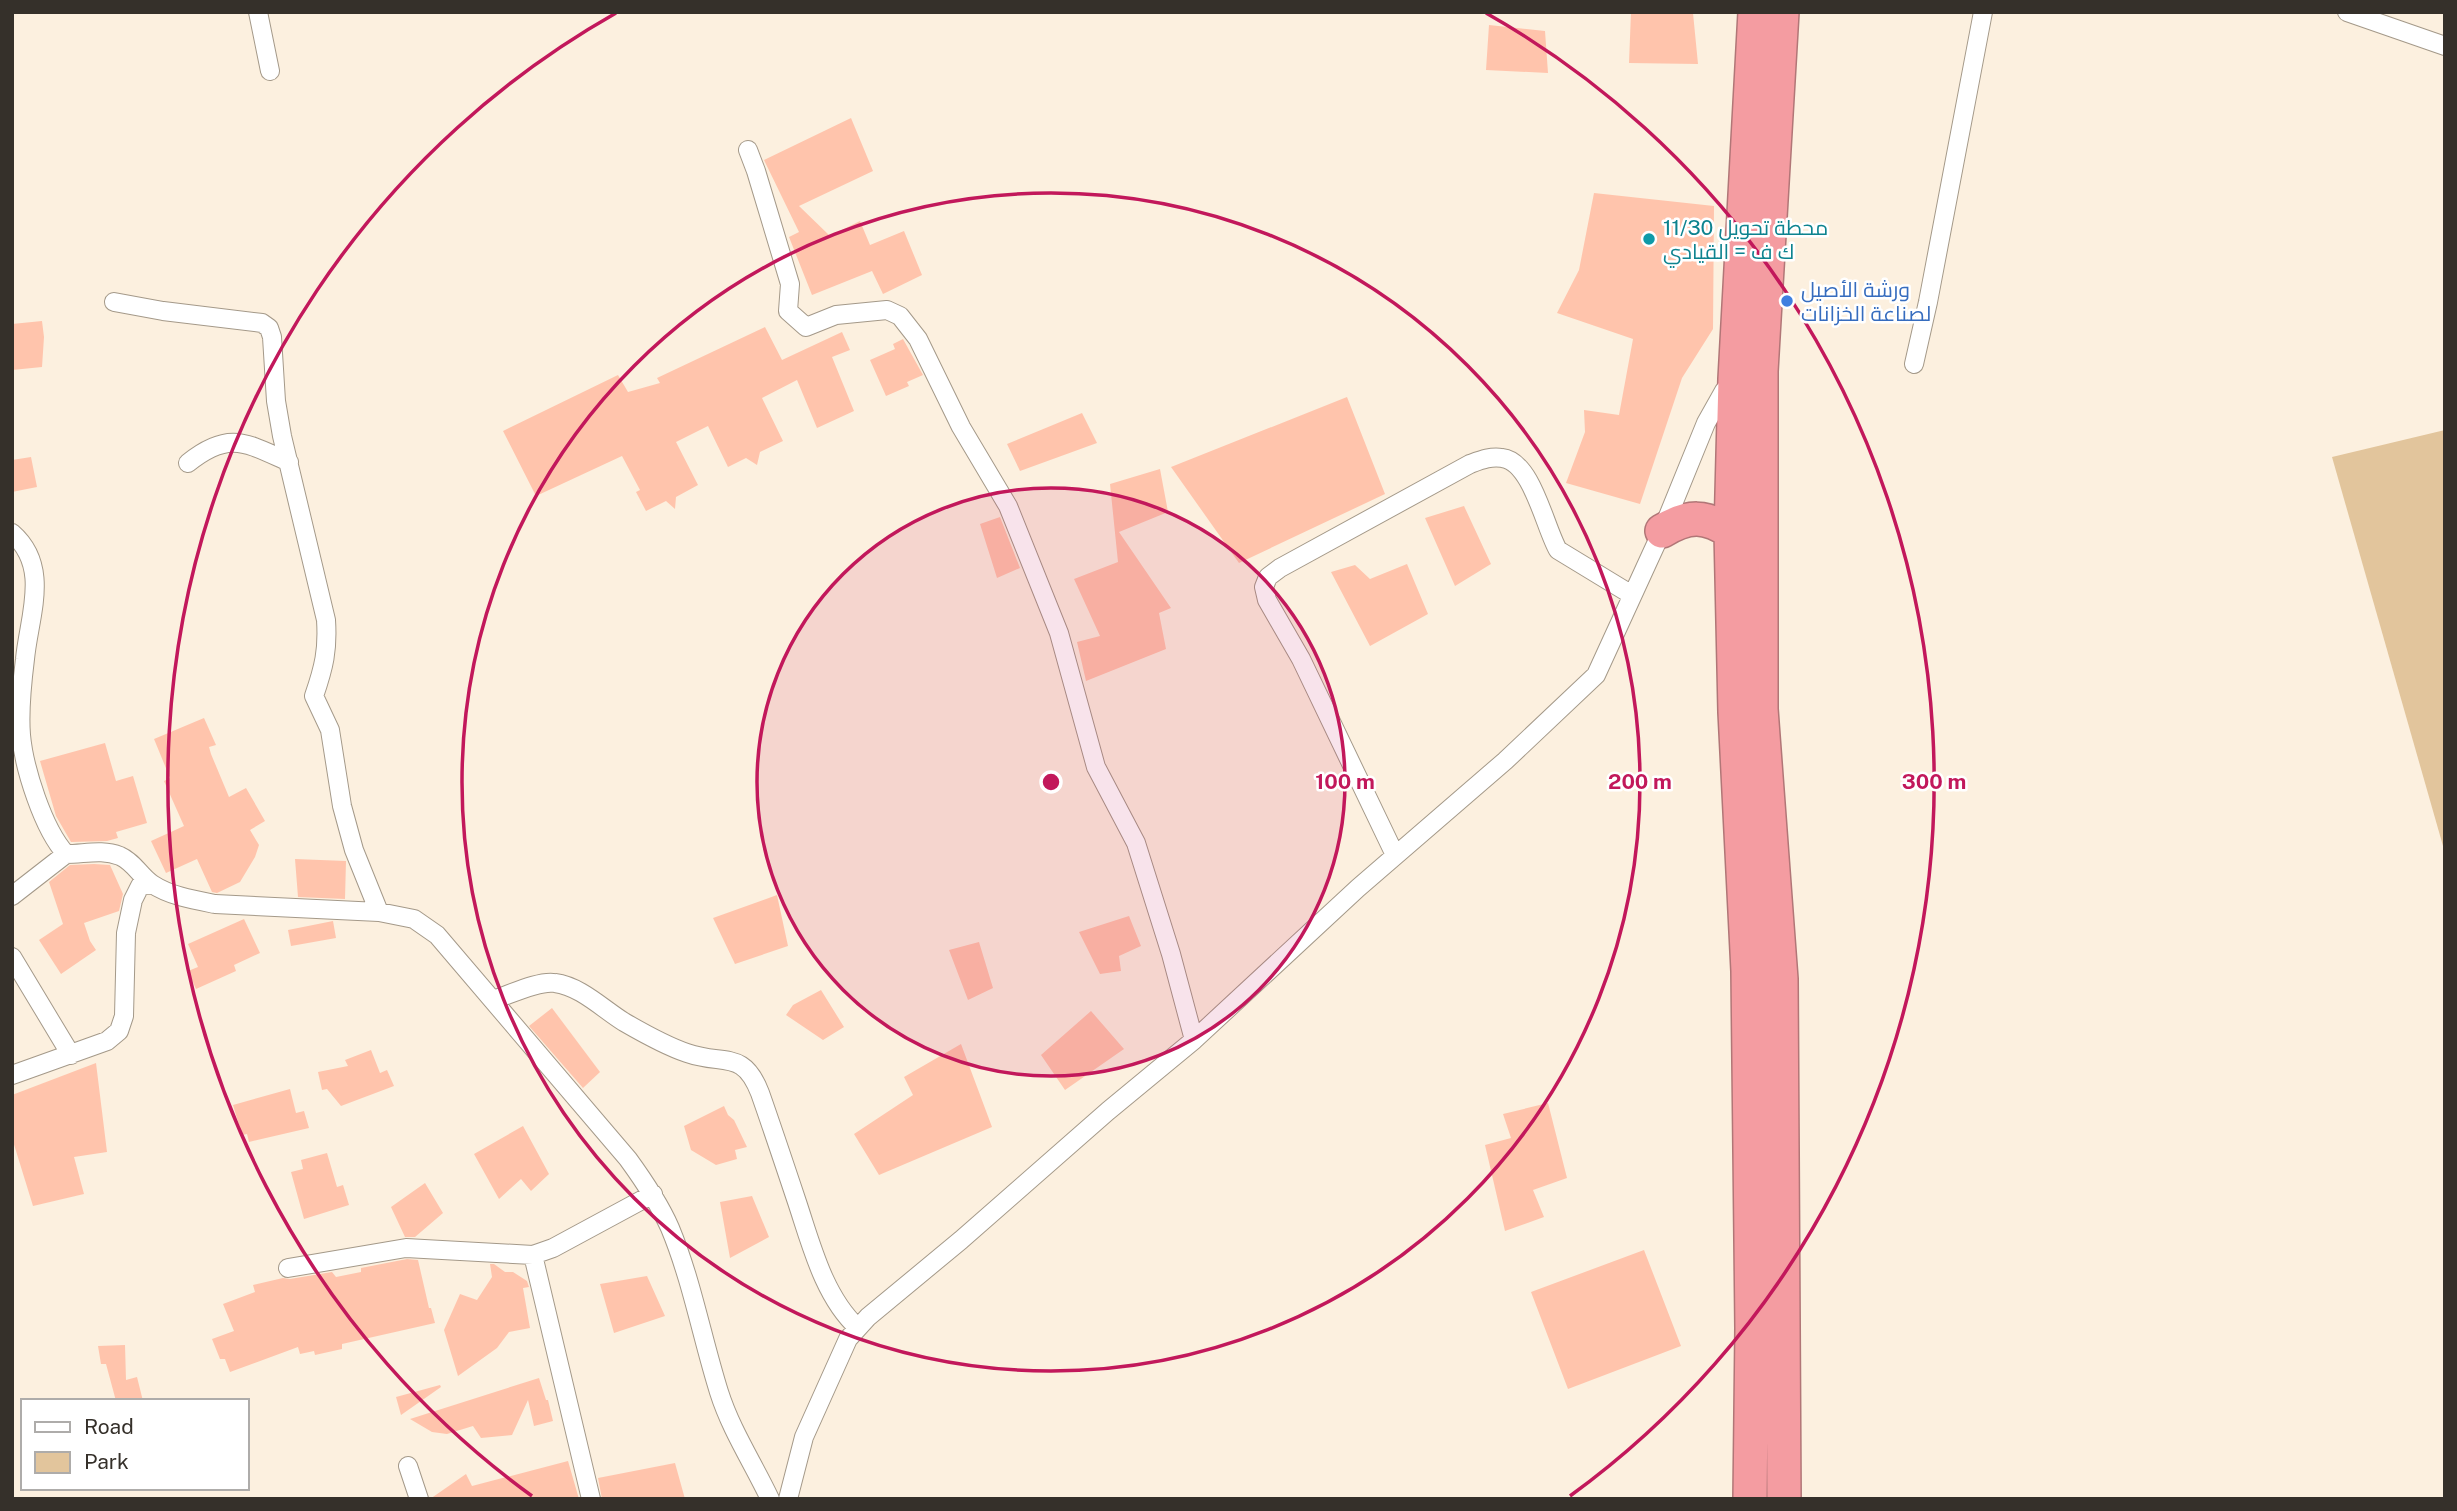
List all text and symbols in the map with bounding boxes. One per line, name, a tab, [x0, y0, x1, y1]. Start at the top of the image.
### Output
place label: محطة تحويل 11/30 ك ف = القيادي	[1663, 215, 1828, 268]
marker: محطة تحويل 11/30 ك ف = القيادي	[1641, 231, 1657, 247]
place label: ورشة الأصيل لصناعة الخزانات	[1801, 277, 1931, 326]
marker: ورشة الأصيل لصناعة الخزانات	[1779, 293, 1795, 309]
text: 100 m	[1315, 769, 1375, 794]
text: 200 m	[1608, 769, 1672, 794]
text: 300 m	[1902, 769, 1966, 794]
centre of rings	[1039, 770, 1063, 794]
legend	[21, 1399, 248, 1490]
text: Road	[84, 1414, 134, 1439]
text: Park	[84, 1449, 129, 1474]

